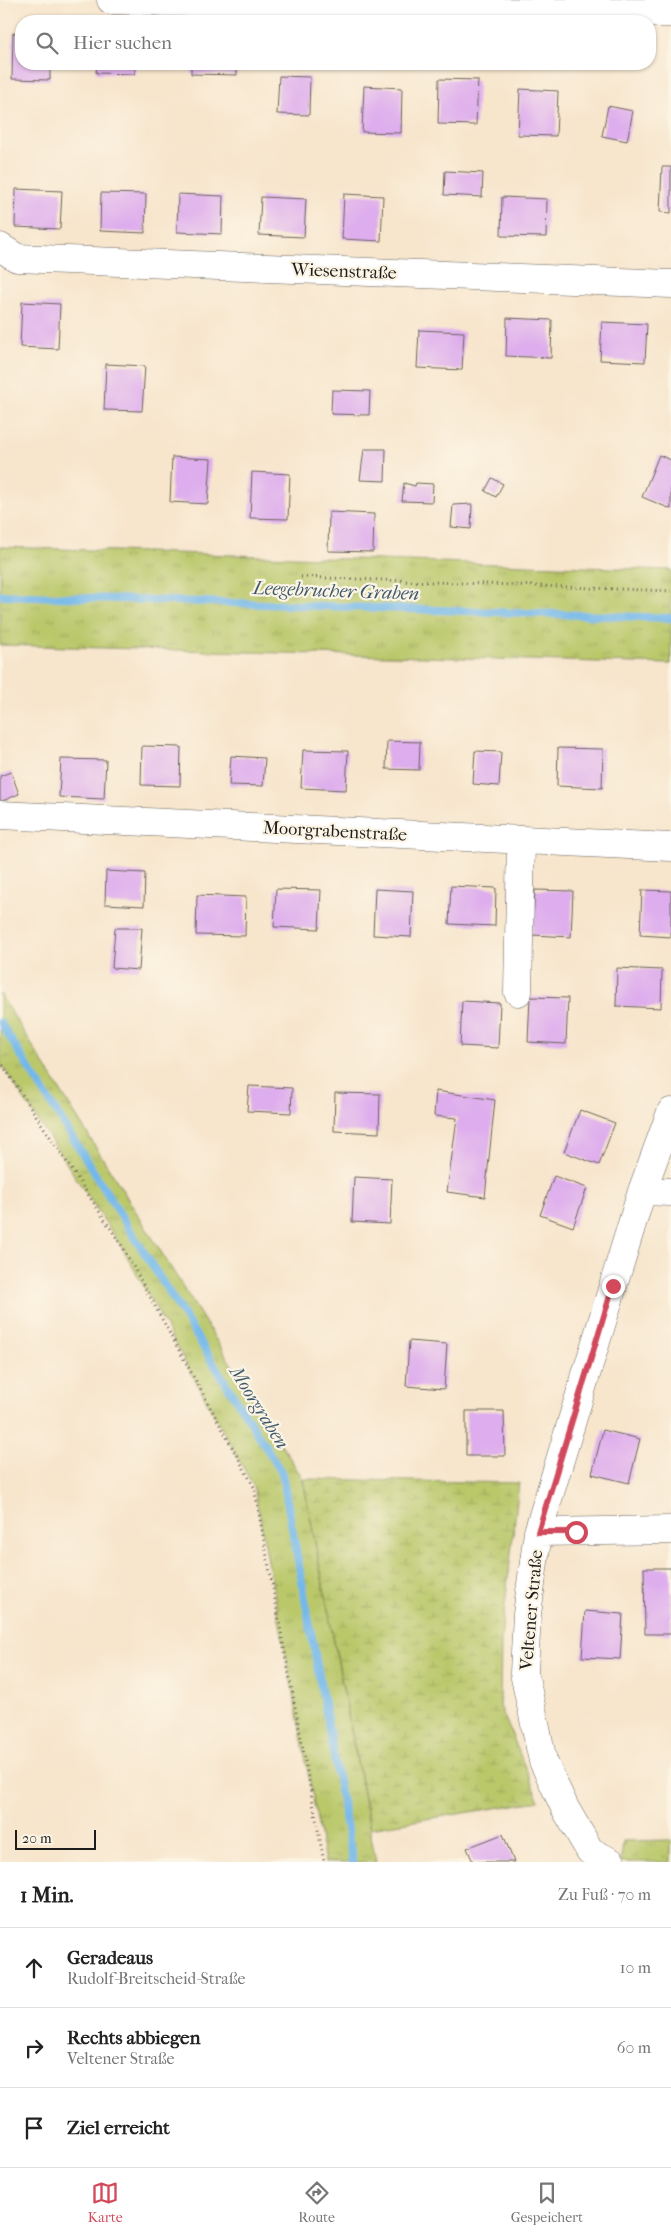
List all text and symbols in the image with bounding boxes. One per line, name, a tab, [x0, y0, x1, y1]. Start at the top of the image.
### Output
search box	[15, 15, 656, 70]
icon: search	[33, 29, 61, 57]
text: Hier suchen	[73, 32, 172, 54]
street label: Wiesenstraße	[290, 259, 397, 284]
water label: Leegebrucher Graben	[250, 577, 419, 605]
street label: Moorgrabenstraße	[262, 817, 408, 846]
route end	[602, 1275, 625, 1298]
water label: Moorgraben	[224, 1360, 293, 1453]
route start	[565, 1521, 588, 1544]
street label: Veltener Straße	[516, 1549, 547, 1672]
scale bar	[15, 1827, 96, 1850]
text: 20 m	[22, 1830, 52, 1847]
text: 1 Min.	[20, 1883, 74, 1907]
text: Zu Fuß · 70 m	[558, 1885, 651, 1904]
text: Geradeaus	[67, 1947, 153, 1969]
icon: ahead	[20, 1954, 48, 1982]
text: 10 m	[620, 1958, 651, 1977]
text: Rudolf-Breitscheid-Straße	[67, 1969, 245, 1988]
text: Rechts abbiegen	[67, 2027, 201, 2049]
icon: right	[20, 2034, 48, 2062]
text: 60 m	[617, 2038, 651, 2057]
text: Veltener Straße	[67, 2049, 175, 2068]
icon: arrive	[20, 2114, 48, 2142]
text: Ziel erreicht	[67, 2117, 170, 2139]
tab: Karte	[88, 2179, 123, 2226]
tab: Route	[298, 2179, 335, 2226]
tab: Gespeichert	[511, 2179, 583, 2226]

